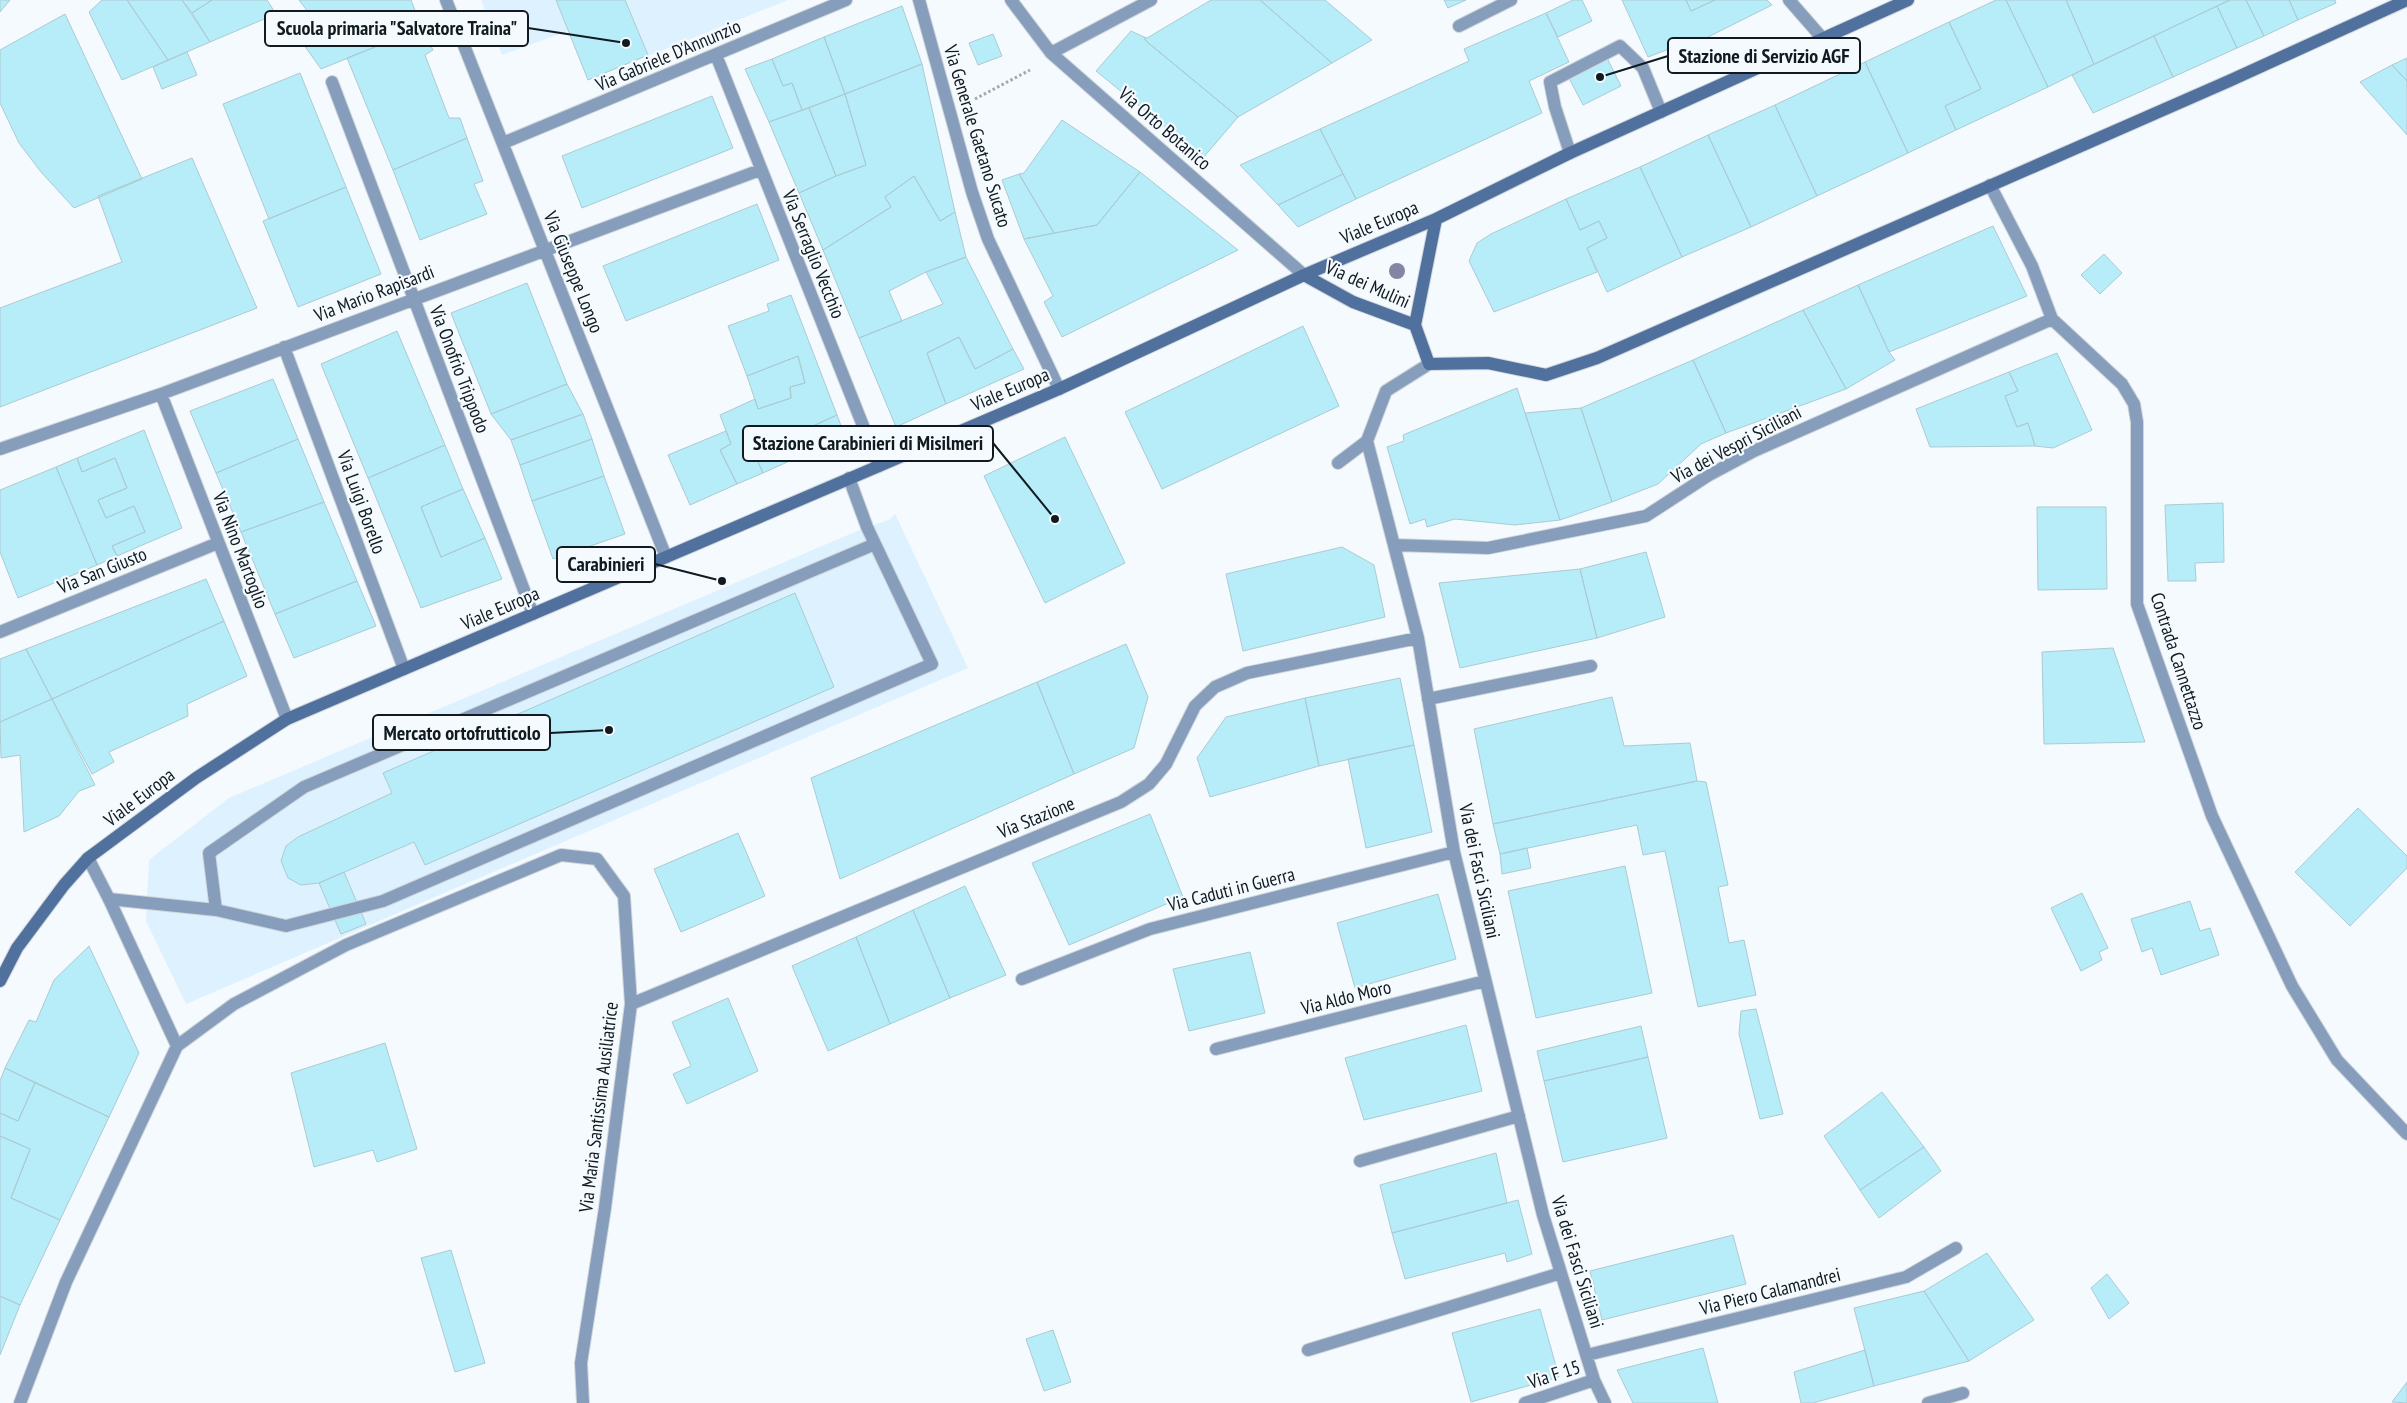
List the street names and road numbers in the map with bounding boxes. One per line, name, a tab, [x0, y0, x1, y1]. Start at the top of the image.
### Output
street label: Via Gabriele D'Annunzio	[591, 14, 744, 97]
street label: Via Generale Gaetano Sucato	[939, 41, 1017, 230]
street label: Via Orto Botanico	[1113, 81, 1216, 175]
street label: Via Serraglio Vecchio	[777, 185, 851, 322]
street label: Viale Europa	[1335, 195, 1422, 250]
street label: Via Giuseppe Longo	[538, 207, 609, 336]
street label: Via dei Mulini	[1321, 254, 1414, 313]
street label: Via Mario Rapisardi	[310, 259, 437, 327]
street label: Via Onofrio Trippodo	[424, 301, 495, 436]
street label: Viale Europa	[966, 362, 1053, 417]
street label: Via dei Vespri Siciliani	[1666, 400, 1805, 489]
street label: Via Luigi Borello	[332, 446, 392, 557]
street label: Via Nino Martoglio	[207, 487, 274, 612]
street label: Via San Giusto	[53, 541, 150, 599]
street label: Viale Europa	[456, 581, 543, 636]
street label: Contrada Cannettazzo	[2146, 589, 2212, 733]
street label: Viale Europa	[98, 763, 179, 832]
street label: Via Stazione	[993, 791, 1078, 844]
street label: Via dei Fasci Siciliani	[1454, 800, 1506, 941]
street label: Via Caduti in Guerra	[1164, 862, 1297, 917]
street label: Via Aldo Moro	[1298, 974, 1393, 1020]
street label: Via Maria Santissima Ausiliatrice	[573, 1000, 623, 1215]
street label: Via dei Fasci Siciliani	[1546, 1192, 1610, 1331]
street label: Via Piero Calamandrei	[1696, 1262, 1843, 1320]
street label: Via F 15	[1524, 1354, 1583, 1394]

